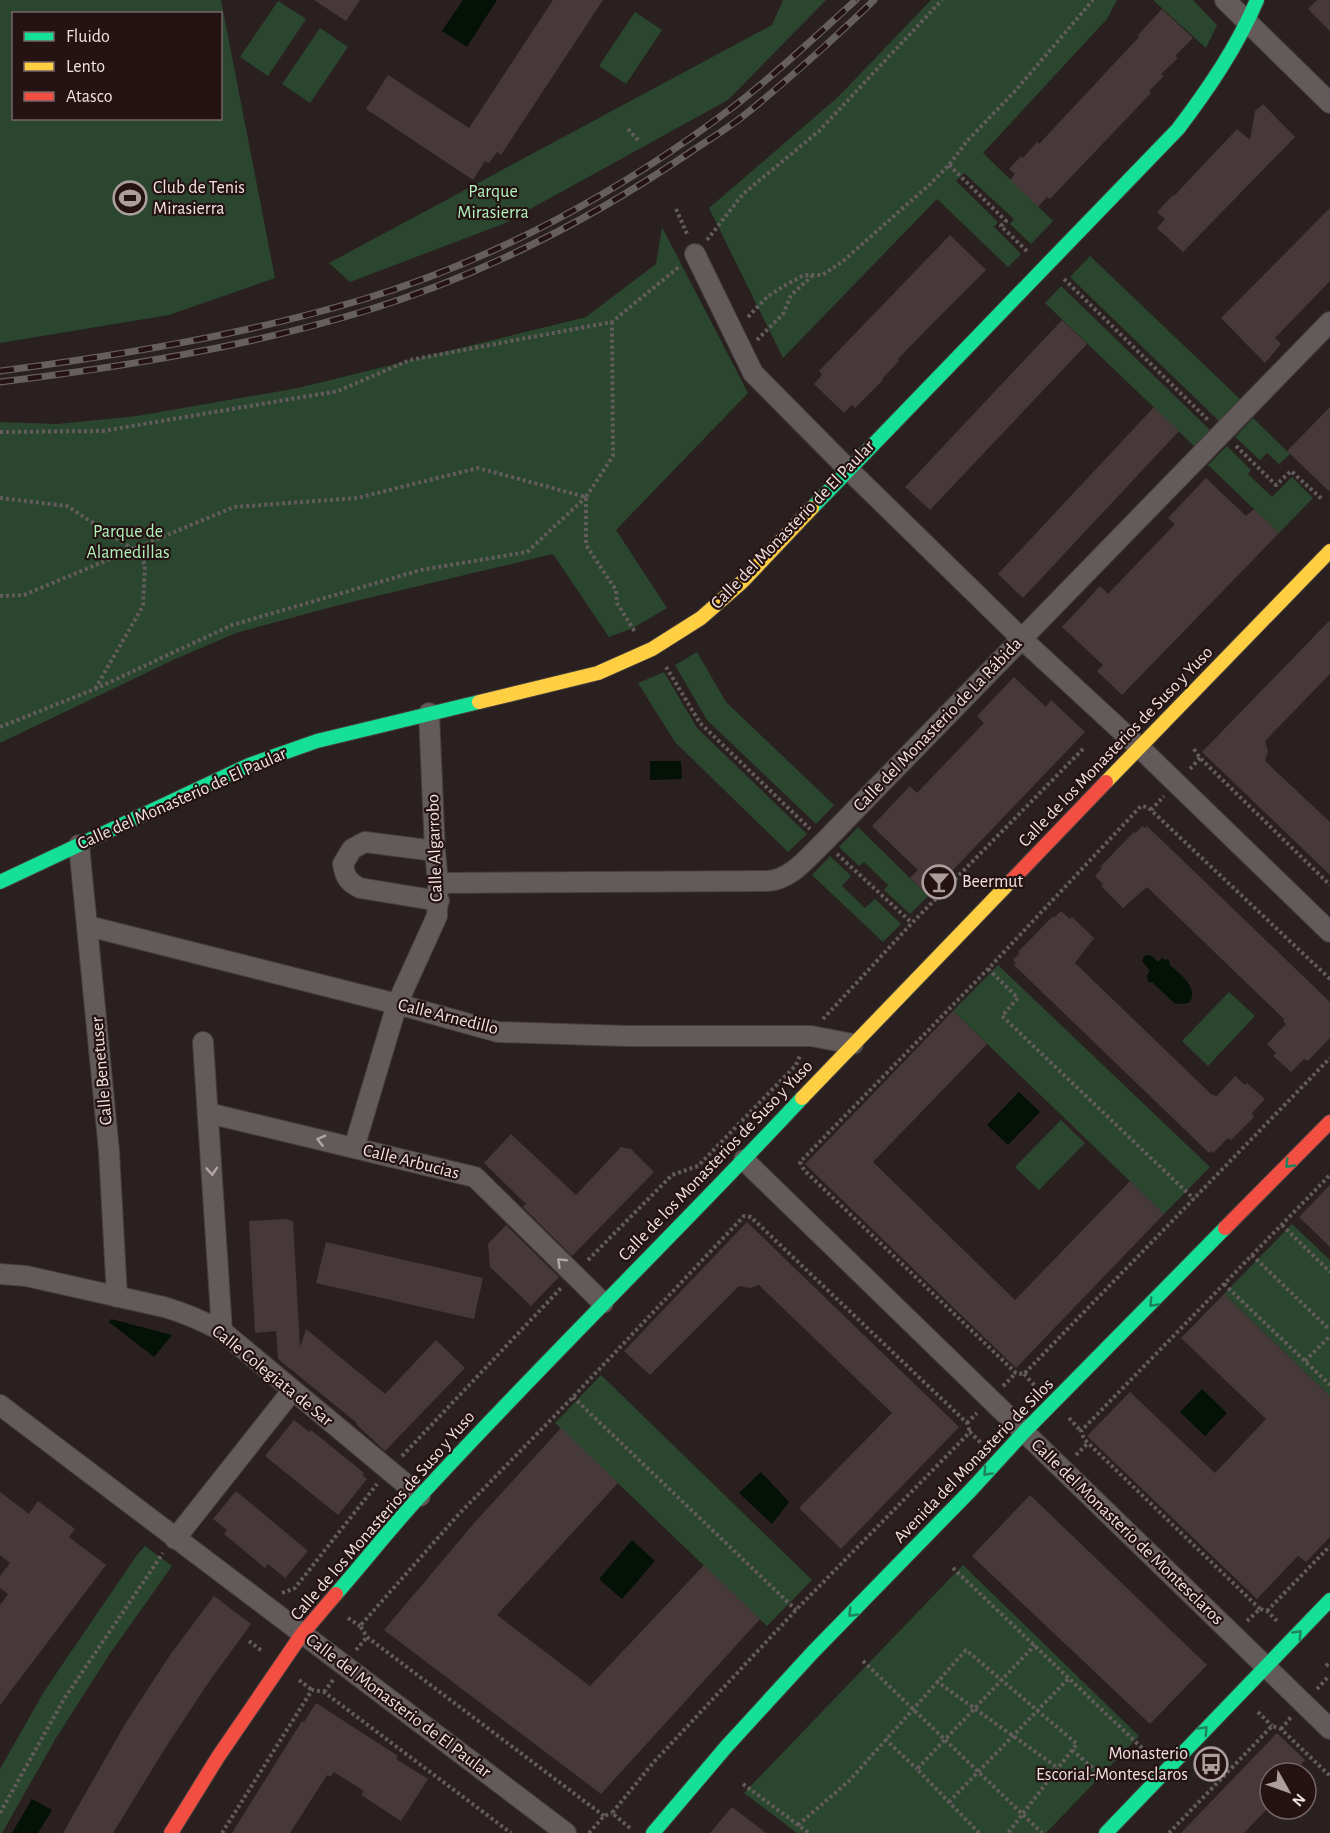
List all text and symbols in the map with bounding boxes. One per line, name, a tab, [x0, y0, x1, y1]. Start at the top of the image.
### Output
legend	[12, 12, 222, 120]
text: Fluido	[66, 28, 110, 46]
text: Lento	[66, 58, 105, 76]
text: Atasco	[66, 88, 113, 106]
place label: Club de Tenis Mirasierra	[153, 179, 245, 218]
sports icon: Club de Tenis Mirasierra	[112, 180, 148, 216]
park label: Parque Mirasierra	[457, 183, 529, 222]
street label: Calle del Monasterio de El Paular	[708, 437, 878, 613]
park label: Parque de Alamedillas	[86, 523, 170, 562]
street label: Calle del Monasterio de La Rábida	[850, 635, 1026, 815]
street label: Calle de los Monasterios de Suso y Yuso	[1015, 643, 1217, 851]
street label: Calle del Monasterio de El Paular	[75, 745, 289, 853]
street label: Calle Algarrobo	[424, 794, 446, 902]
bar icon: Beermut	[921, 864, 957, 900]
place label: Beermut	[962, 873, 1023, 891]
street label: Calle Arnedillo	[396, 996, 500, 1038]
street label: Calle Benetuser	[88, 1016, 116, 1126]
street label: Calle de los Monasterios de Suso y Yuso	[615, 1057, 817, 1265]
one-way arrow	[317, 1134, 327, 1147]
street label: Calle Arbucias	[361, 1141, 461, 1183]
one-way arrow	[1285, 1157, 1296, 1167]
one-way arrow	[205, 1166, 218, 1175]
one-way arrow	[558, 1259, 569, 1270]
one-way arrow	[1149, 1295, 1160, 1306]
street label: Calle Colegiata de Sar	[208, 1322, 336, 1430]
street label: Avenida del Monasterio de Silos	[891, 1375, 1057, 1547]
street label: Calle de los Monasterios de Suso y Yuso	[287, 1408, 479, 1624]
street label: Calle del Monasterio de Montesclaros	[1028, 1436, 1226, 1628]
one-way arrow	[983, 1466, 994, 1476]
one-way arrow	[848, 1605, 859, 1616]
one-way arrow	[1290, 1630, 1301, 1641]
street label: Calle del Monasterio de El Paular	[302, 1631, 494, 1782]
one-way arrow	[1197, 1726, 1208, 1737]
place label: Monasterio Escorial-Montesclaros	[1036, 1745, 1188, 1784]
bus stop icon: Monasterio Escorial-Montesclaros	[1193, 1746, 1229, 1782]
north arrow	[1258, 1761, 1318, 1821]
text: N	[1289, 1791, 1308, 1809]

